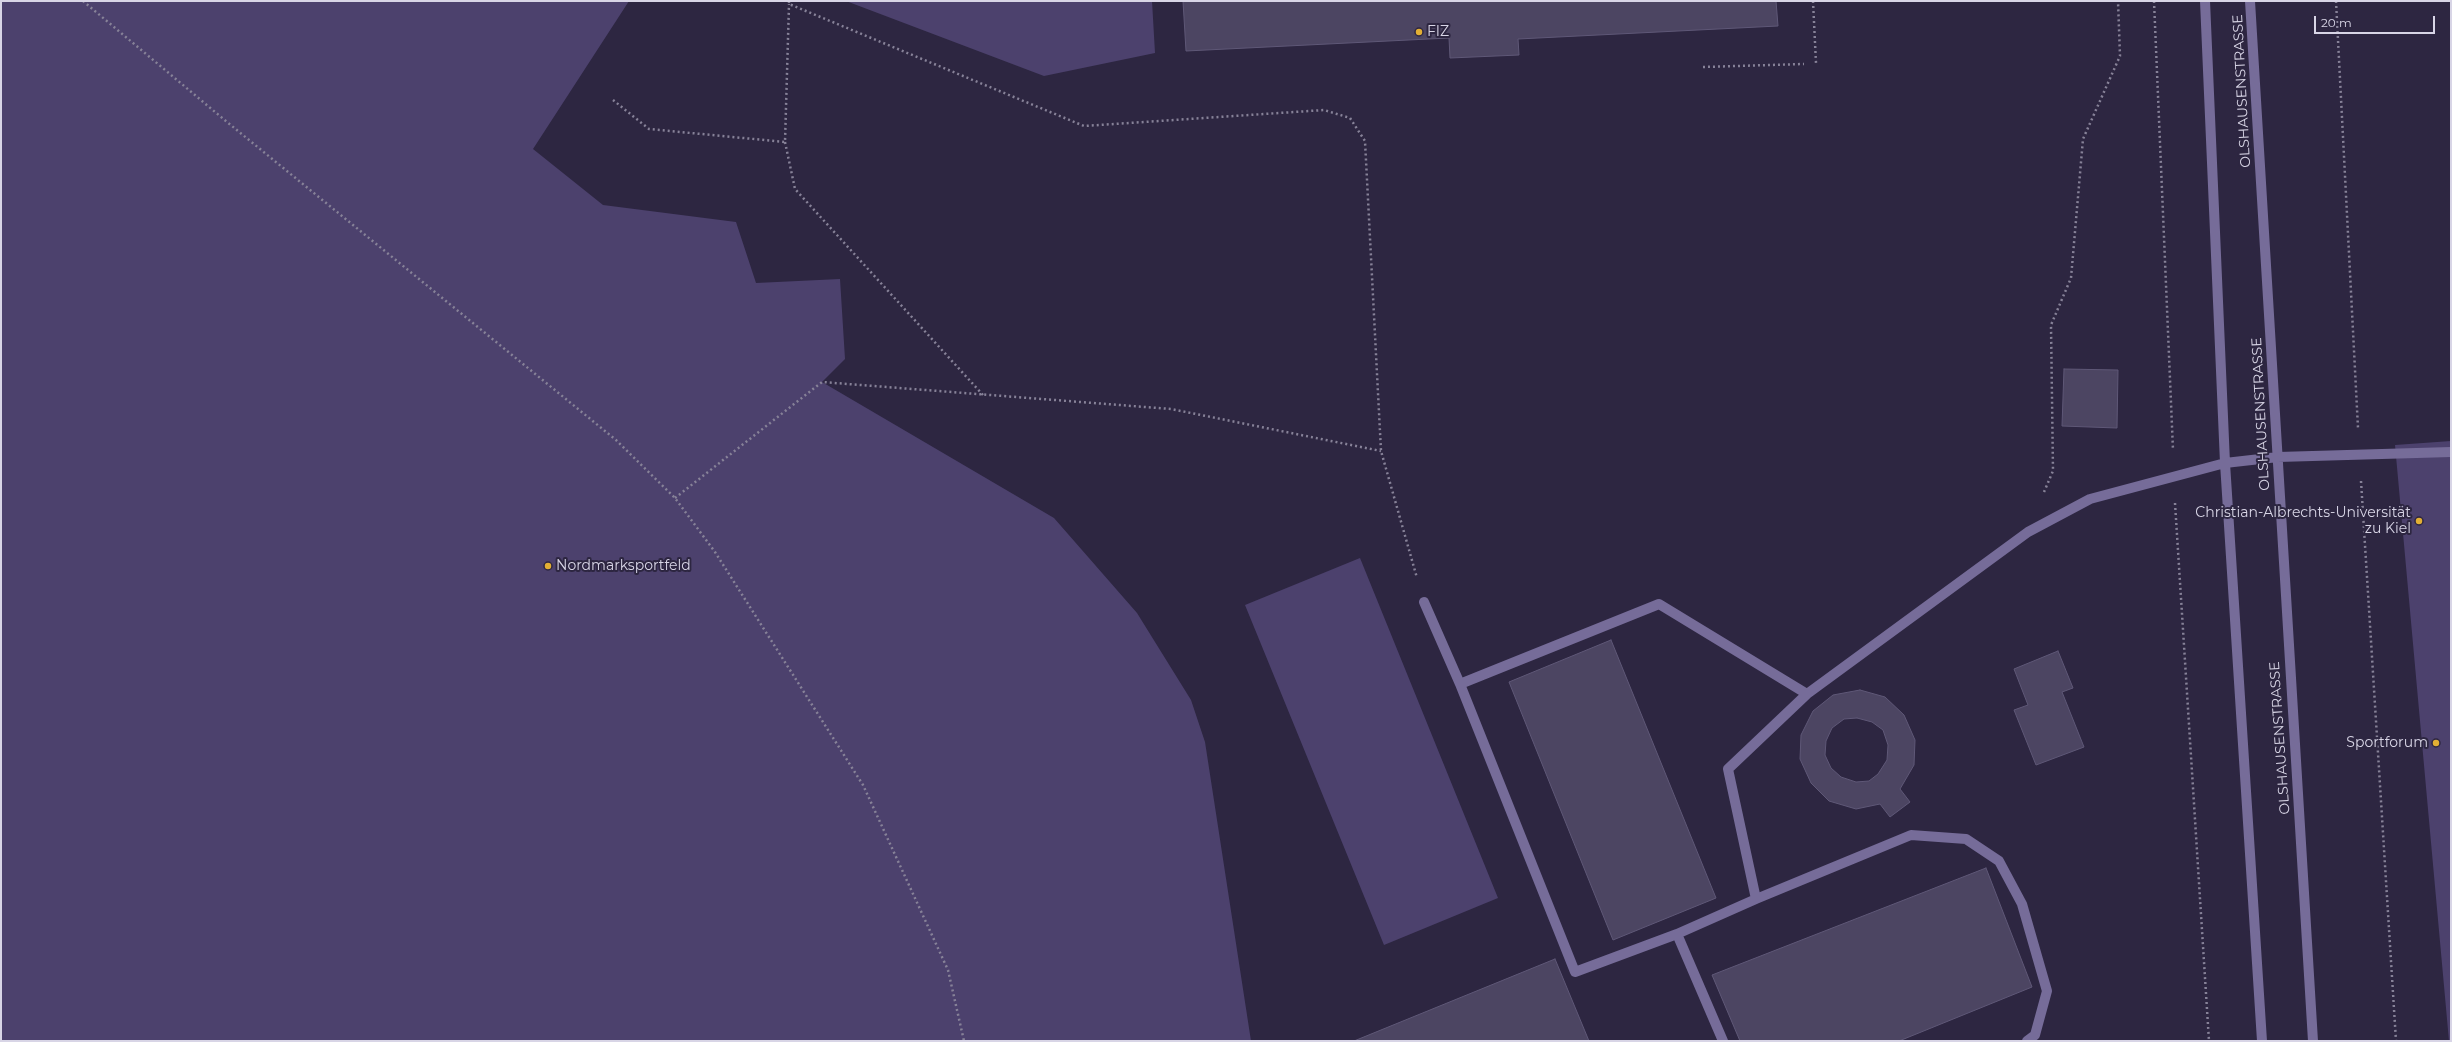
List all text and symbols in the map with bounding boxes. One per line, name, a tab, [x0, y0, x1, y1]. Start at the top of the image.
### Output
scale bar	[2316, 8, 2437, 34]
street label: OLSHAUSENSTRASSE	[2230, 14, 2254, 168]
text: 20 m	[2321, 15, 2352, 30]
place label: FIZ	[1427, 24, 1449, 40]
marker: FIZ	[1414, 27, 1424, 37]
street label: OLSHAUSENSTRASSE	[2249, 337, 2273, 491]
place label: Christian-Albrechts-Universität zu Kiel	[2195, 505, 2411, 538]
marker: Christian-Albrechts-Universität zu Kiel	[2414, 516, 2424, 526]
place label: Nordmarksportfeld	[556, 558, 691, 574]
marker: Nordmarksportfeld	[543, 561, 553, 571]
street label: OLSHAUSENSTRASSE	[2266, 661, 2294, 815]
place label: Sportforum	[2346, 735, 2428, 751]
marker: Sportforum	[2431, 738, 2441, 748]

